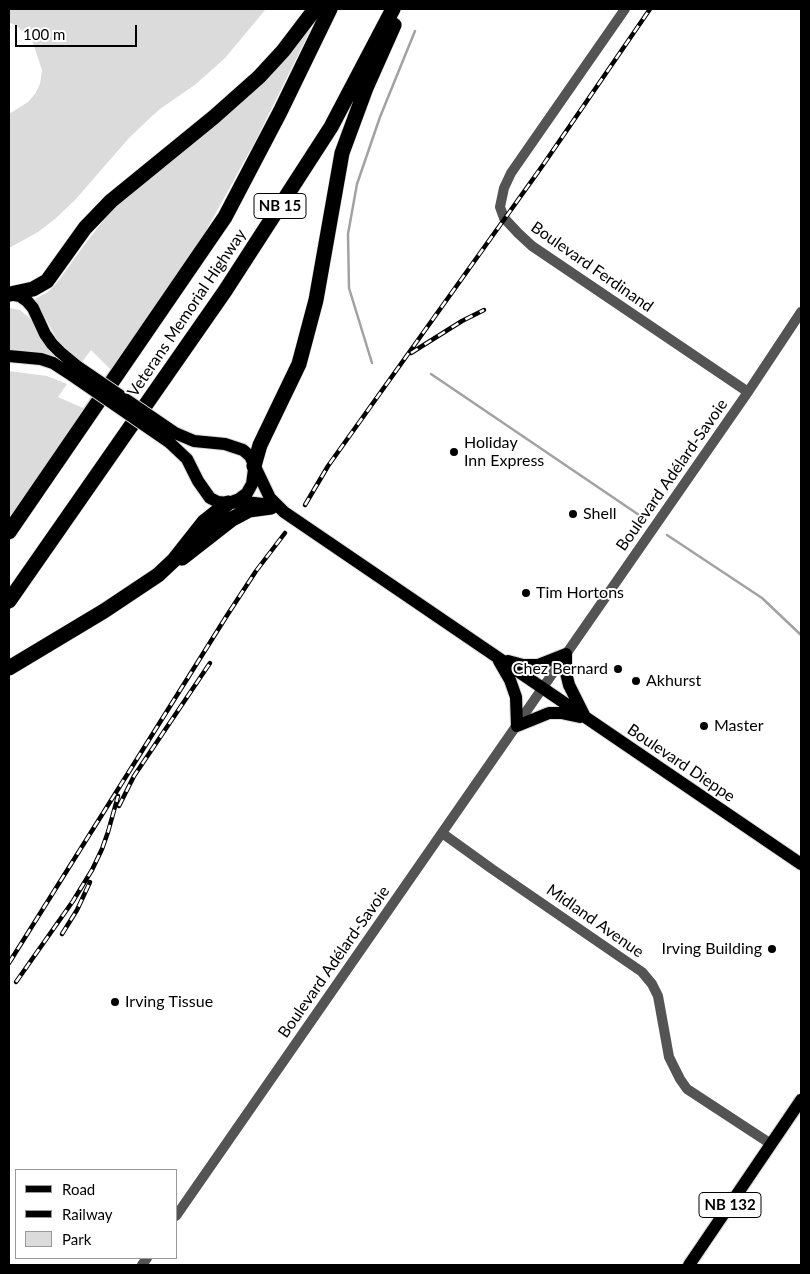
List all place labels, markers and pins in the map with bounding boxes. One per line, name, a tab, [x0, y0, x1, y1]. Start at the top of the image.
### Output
place label: Holiday Inn Express	[464, 433, 544, 471]
marker: Holiday Inn Express	[448, 446, 460, 458]
place label: Shell	[583, 504, 616, 524]
marker: Shell	[567, 508, 579, 520]
place label: Tim Hortons	[536, 583, 624, 603]
marker: Tim Hortons	[520, 587, 532, 599]
place label: Chez Bernard	[513, 659, 608, 679]
marker: Chez Bernard	[612, 663, 624, 675]
place label: Akhurst	[646, 671, 701, 691]
marker: Akhurst	[630, 675, 642, 687]
place label: Master	[714, 716, 763, 736]
marker: Master	[698, 720, 710, 732]
place label: Irving Building	[662, 939, 762, 959]
marker: Irving Building	[766, 943, 778, 955]
place label: Irving Tissue	[125, 992, 213, 1012]
marker: Irving Tissue	[109, 996, 121, 1008]

